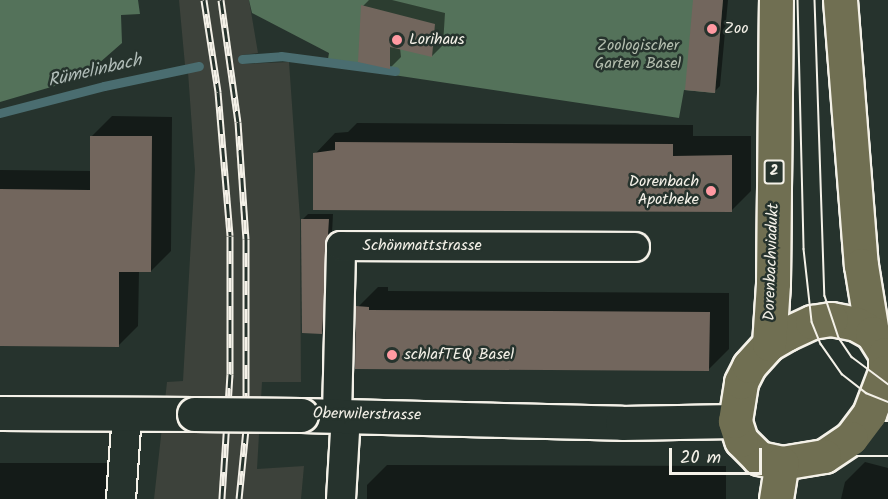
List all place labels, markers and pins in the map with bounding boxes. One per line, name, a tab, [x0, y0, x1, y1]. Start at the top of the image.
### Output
place label: Zoo	[724, 19, 748, 39]
marker: Zoo	[705, 22, 719, 36]
place label: Lorihaus	[409, 30, 465, 50]
marker: Lorihaus	[390, 33, 404, 47]
place label: Dorenbach Apotheke	[629, 172, 699, 210]
marker: Dorenbach Apotheke	[704, 184, 718, 198]
place label: schlafTEQ Basel	[404, 345, 514, 365]
marker: schlafTEQ Basel	[385, 348, 399, 362]

